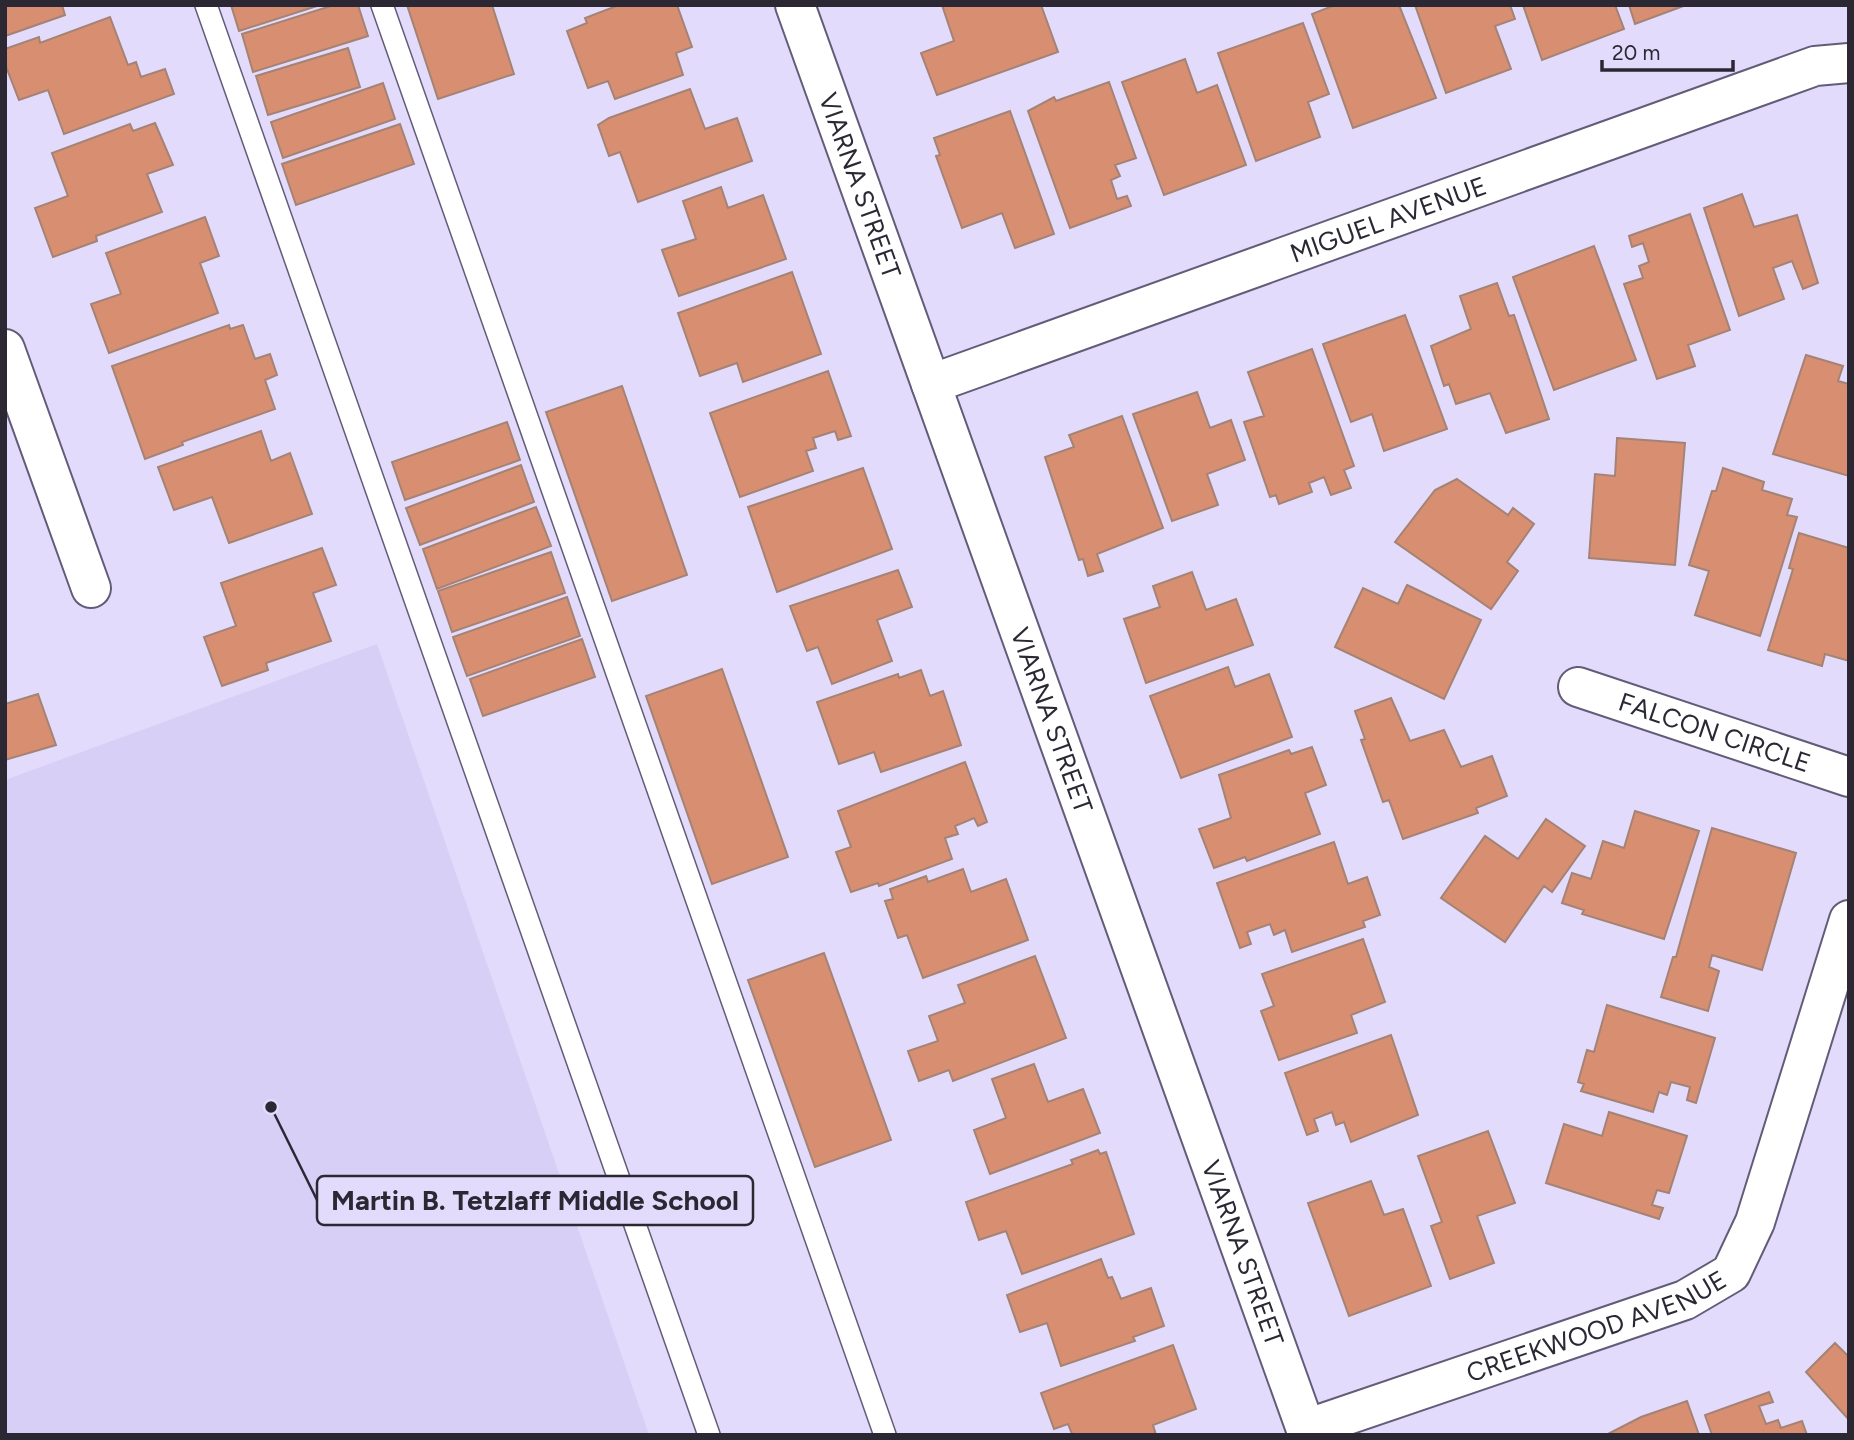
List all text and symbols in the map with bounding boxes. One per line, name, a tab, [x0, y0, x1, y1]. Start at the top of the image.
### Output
scale bar	[1602, 28, 1733, 72]
text: 20 m	[1612, 40, 1660, 65]
street label: VIARNA STREET	[812, 89, 908, 283]
street label: MIGUEL AVENUE	[1286, 170, 1491, 269]
street label: VIARNA STREET	[1004, 623, 1100, 818]
street label: FALCON CIRCLE	[1614, 686, 1815, 779]
street label: VIARNA STREET	[1195, 1156, 1291, 1351]
callout: Martin B. Tetzlaff Middle School	[317, 1176, 753, 1225]
text: Martin B. Tetzlaff Middle School	[331, 1183, 739, 1217]
street label: CREEKWOOD AVENUE	[1462, 1263, 1732, 1389]

